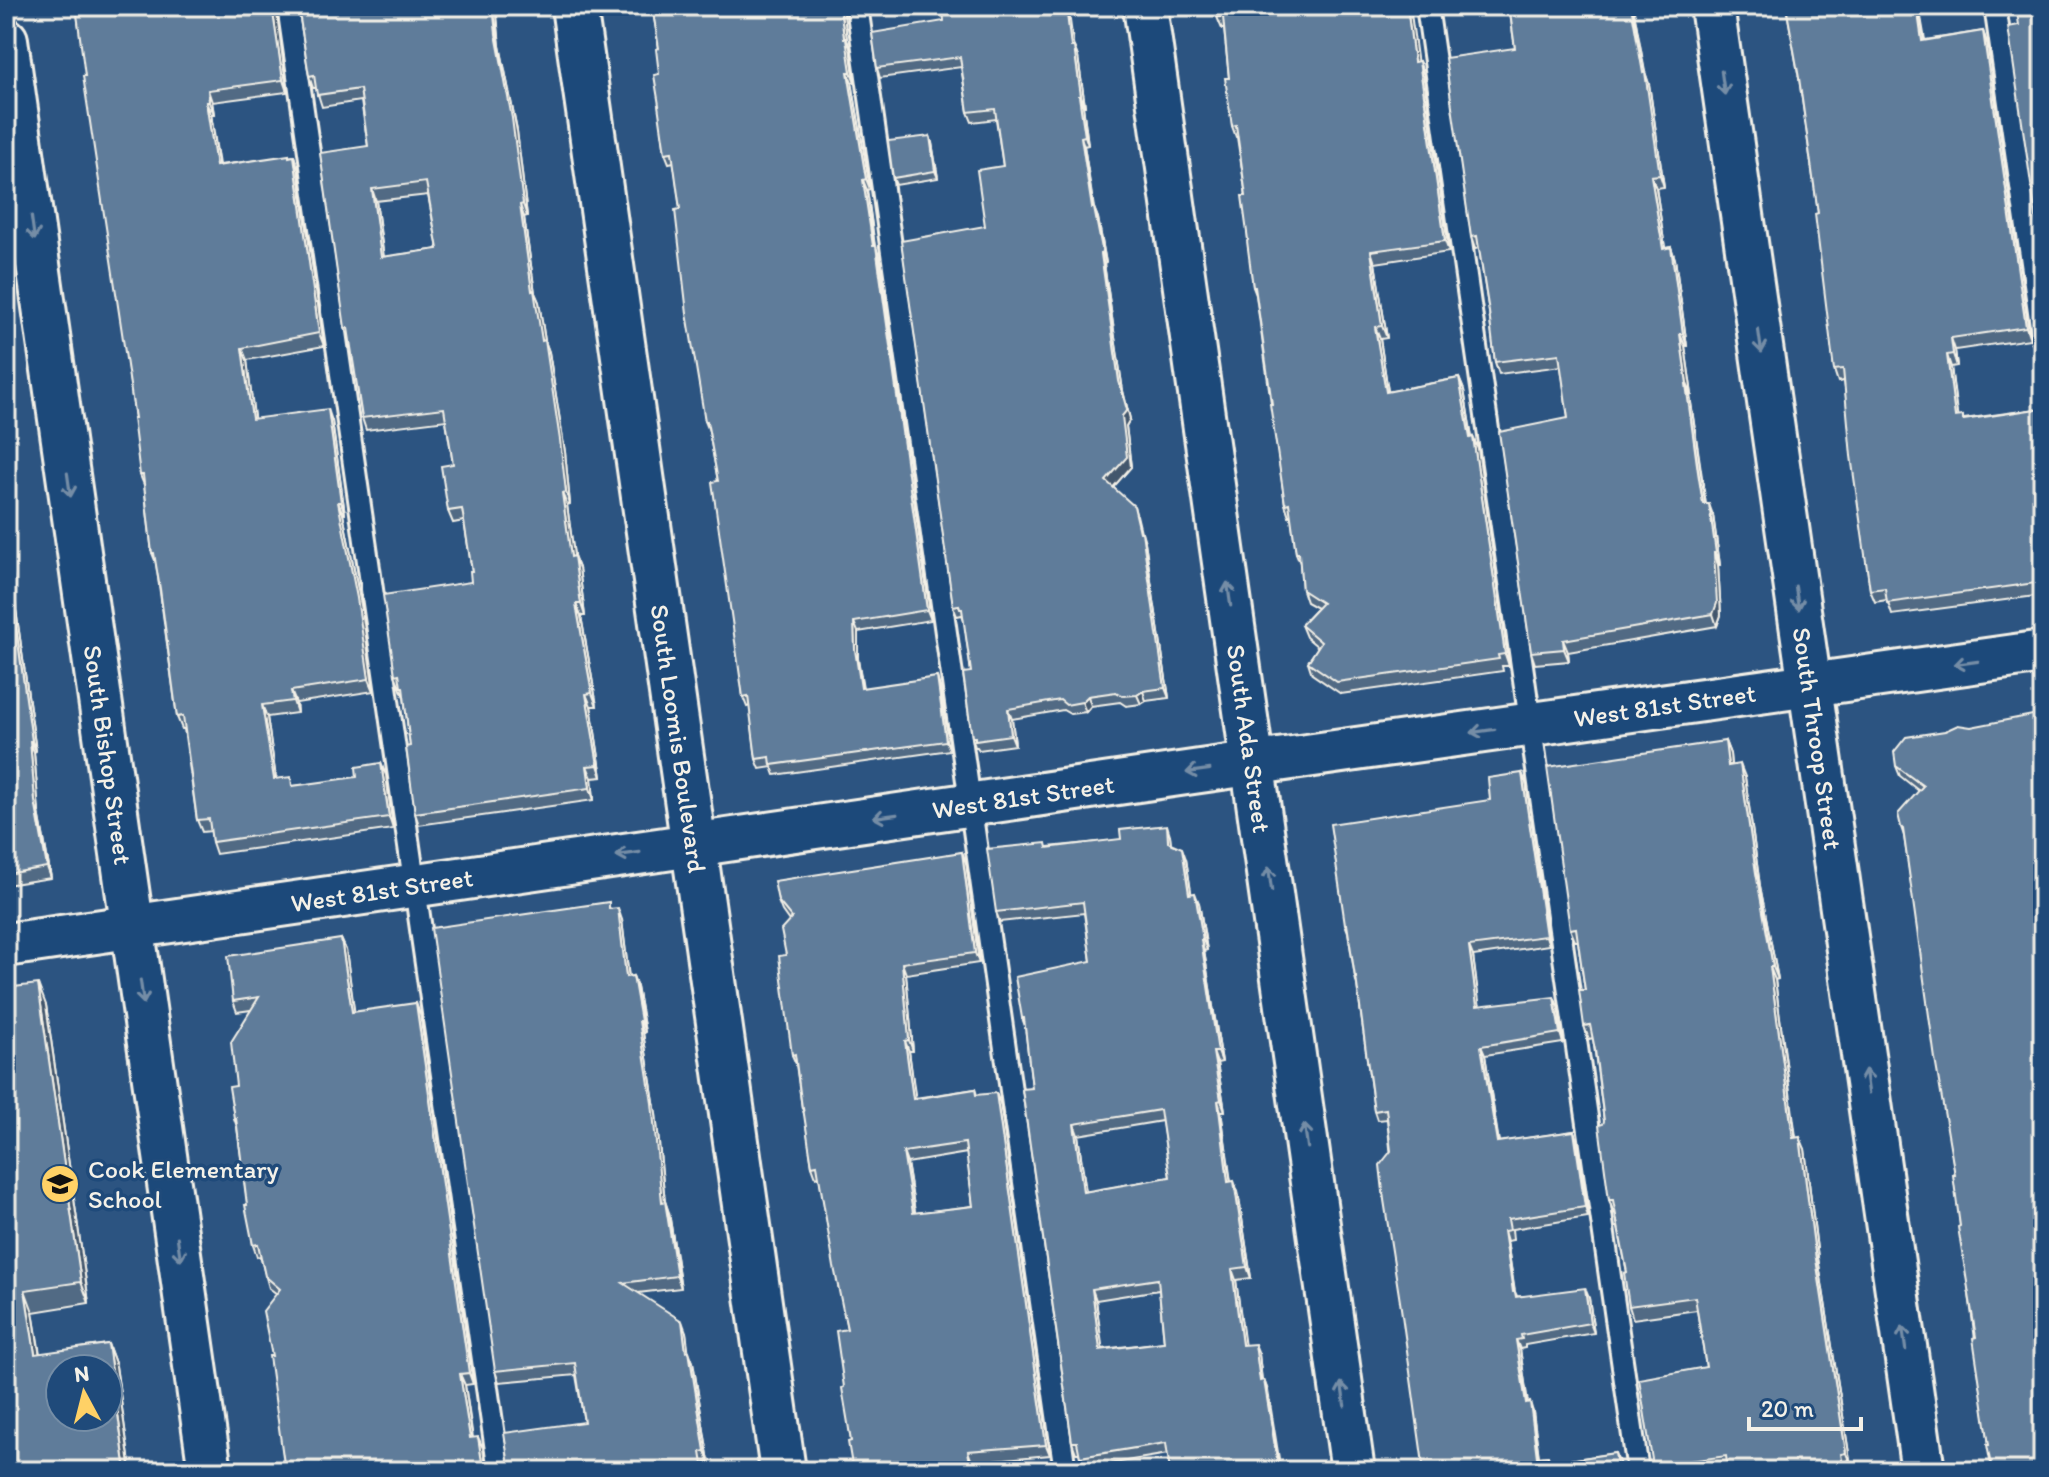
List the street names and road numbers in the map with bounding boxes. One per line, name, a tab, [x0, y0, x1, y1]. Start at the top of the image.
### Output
street label: South Loomis Boulevard	[644, 602, 713, 875]
street label: South Throop Street	[1786, 625, 1849, 852]
street label: South Ada Street	[1220, 642, 1278, 835]
street label: South Bishop Street	[76, 643, 139, 867]
street label: West 81st Street	[1572, 677, 1758, 734]
street label: West 81st Street	[930, 768, 1117, 826]
street label: West 81st Street	[289, 861, 476, 919]

